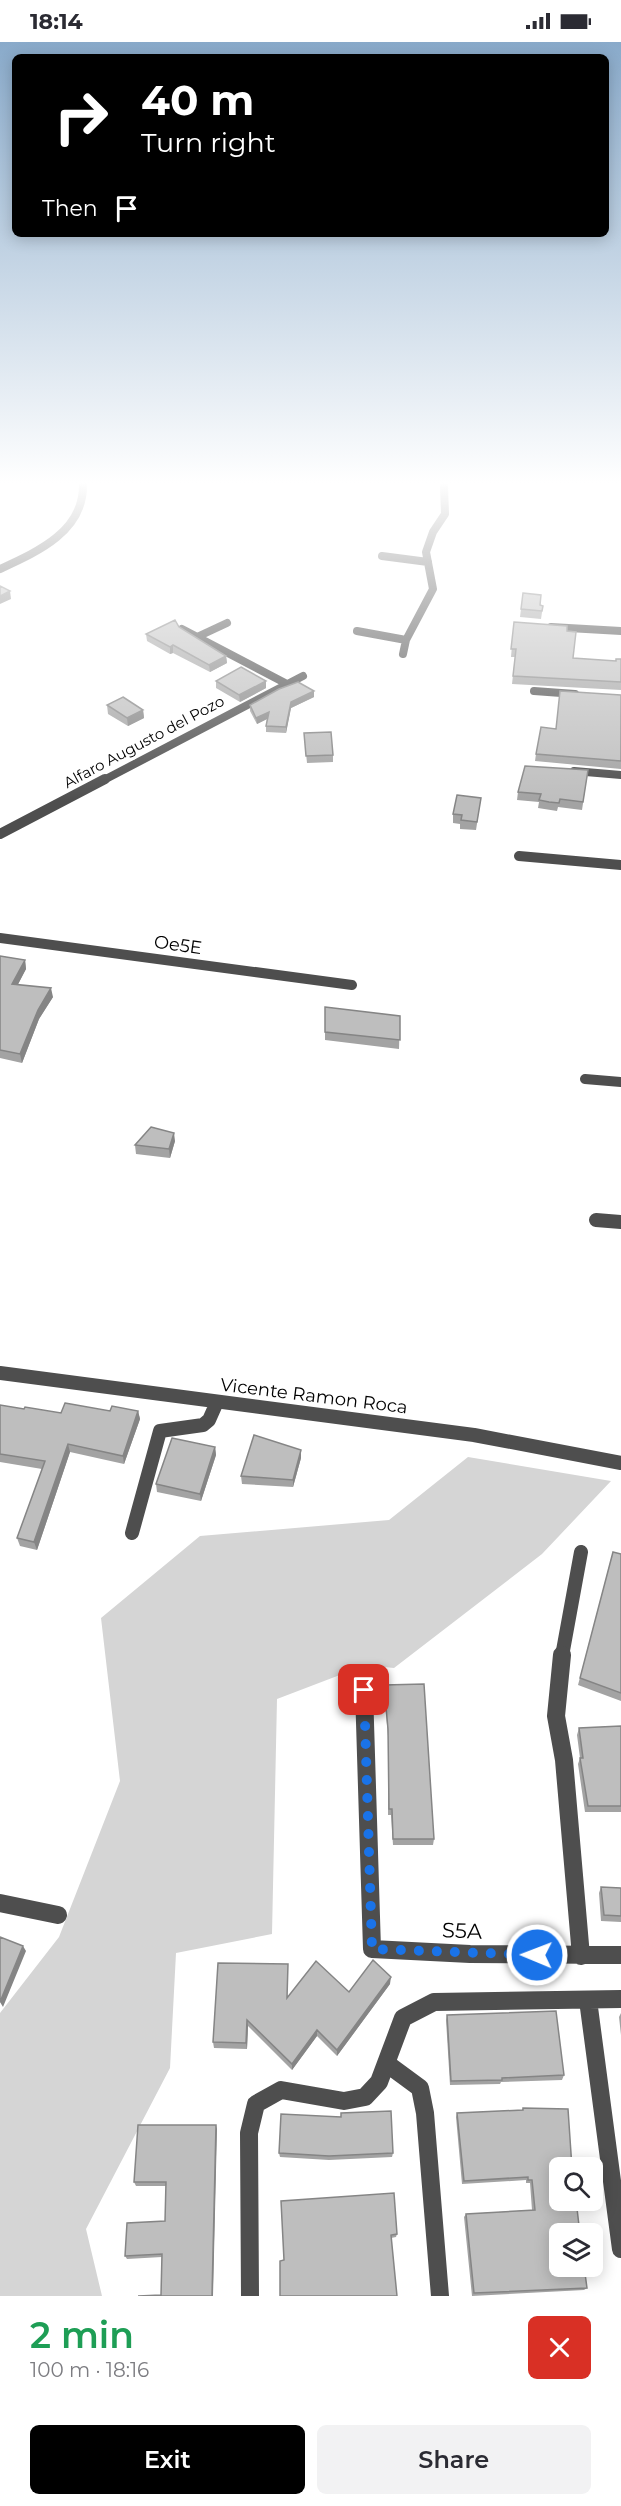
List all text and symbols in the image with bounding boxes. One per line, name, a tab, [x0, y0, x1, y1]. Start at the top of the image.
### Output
text: 18:14	[30, 8, 83, 35]
text: 40 m	[141, 74, 254, 126]
icon: right	[42, 78, 120, 156]
text: Turn right	[141, 126, 276, 159]
icon: arrive	[110, 192, 143, 225]
text: Then	[42, 195, 98, 222]
street label: Alfaro Augusto del Pozo	[60, 691, 227, 792]
street label: Oe5E	[153, 931, 203, 959]
street label: Vicente Ramon Roca	[219, 1374, 409, 1418]
pin	[338, 1664, 389, 1715]
icon: arrive	[347, 1673, 380, 1706]
street label: S5A	[442, 1917, 483, 1944]
position arrow	[505, 1923, 569, 1987]
map controls	[549, 2157, 603, 2277]
button: search	[549, 2157, 603, 2211]
button: layers	[549, 2223, 603, 2277]
text: 2 min	[30, 2313, 134, 2357]
button: close	[528, 2316, 591, 2379]
text: 100 m · 18:16	[30, 2358, 149, 2382]
button: Exit	[30, 2425, 305, 2494]
button: Share	[317, 2425, 591, 2494]

